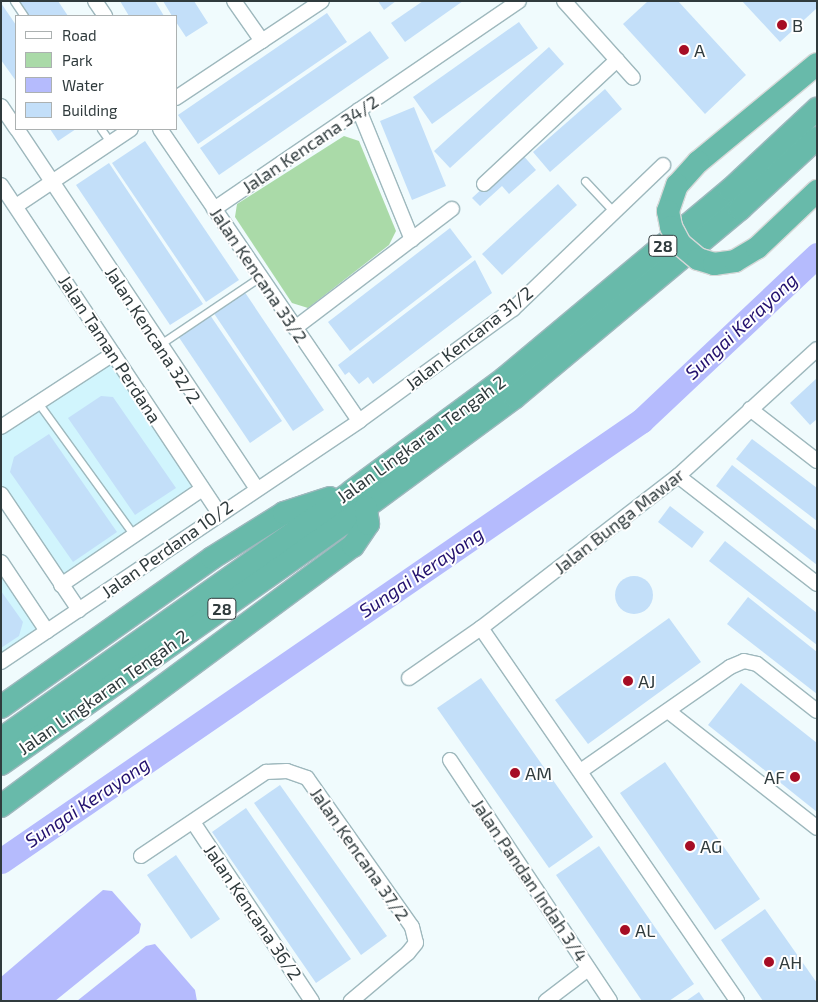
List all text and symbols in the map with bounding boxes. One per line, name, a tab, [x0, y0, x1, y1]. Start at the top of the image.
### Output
place label: B	[792, 14, 803, 36]
legend	[15, 15, 178, 130]
marker: B	[776, 19, 788, 31]
text: Road	[62, 26, 97, 44]
place label: A	[694, 39, 705, 61]
marker: A	[678, 44, 690, 56]
text: Park	[62, 51, 93, 69]
text: Water	[62, 76, 104, 94]
street label: Jalan Kencana 34/2	[238, 90, 382, 198]
text: Building	[62, 101, 117, 119]
street label: Jalan Kencana 33/2	[206, 203, 312, 347]
road number: 28	[648, 232, 678, 260]
street label: Jalan Kencana 32/2	[101, 263, 205, 407]
water label: Sungai Kerayong	[680, 268, 802, 384]
street label: Jalan Taman Perdana	[54, 271, 166, 427]
street label: Jalan Kencana 31/2	[401, 282, 537, 394]
street label: Jalan Lingkaran Tengah 2	[332, 370, 510, 508]
street label: Jalan Bunga Mawar	[550, 464, 688, 578]
street label: Jalan Perdana 10/2	[97, 496, 237, 602]
water label: Sungai Kerayong	[354, 522, 488, 622]
road number: 28	[207, 596, 237, 622]
street label: Jalan Lingkaran Tengah 2	[13, 625, 193, 759]
place label: AJ	[638, 670, 655, 692]
marker: AJ	[622, 675, 634, 687]
water label: Sungai Kerayong	[20, 752, 154, 852]
place label: AM	[525, 762, 552, 784]
place label: AF	[764, 766, 785, 788]
marker: AM	[509, 767, 521, 779]
marker: AF	[789, 771, 801, 783]
street label: Jalan Kencana 37/2	[306, 783, 414, 925]
street label: Jalan Pandan Indah 3/4	[468, 795, 592, 965]
place label: AG	[700, 835, 722, 857]
street label: Jalan Kencana 36/2	[200, 840, 306, 984]
marker: AG	[684, 840, 696, 852]
place label: AL	[635, 919, 655, 941]
marker: AL	[619, 924, 631, 936]
place label: AH	[779, 951, 802, 973]
marker: AH	[763, 956, 775, 968]

